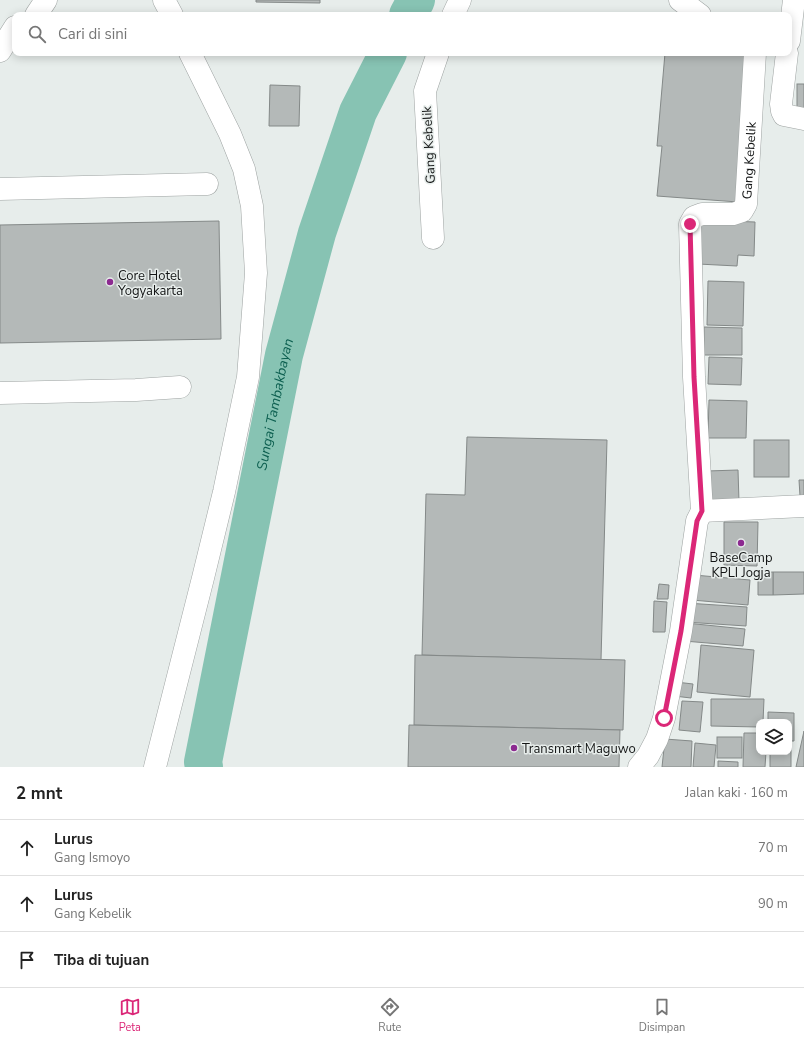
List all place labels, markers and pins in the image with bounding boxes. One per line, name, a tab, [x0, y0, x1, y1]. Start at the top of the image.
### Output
place label: Core Hotel Yogyakarta	[117, 267, 183, 300]
marker: Core Hotel Yogyakarta	[105, 277, 115, 287]
marker: BaseCamp KPLI Jogja	[736, 538, 746, 548]
place label: BaseCamp KPLI Jogja	[710, 549, 772, 582]
place label: Transmart Maguwo	[522, 740, 636, 758]
marker: Transmart Maguwo	[509, 743, 519, 753]

